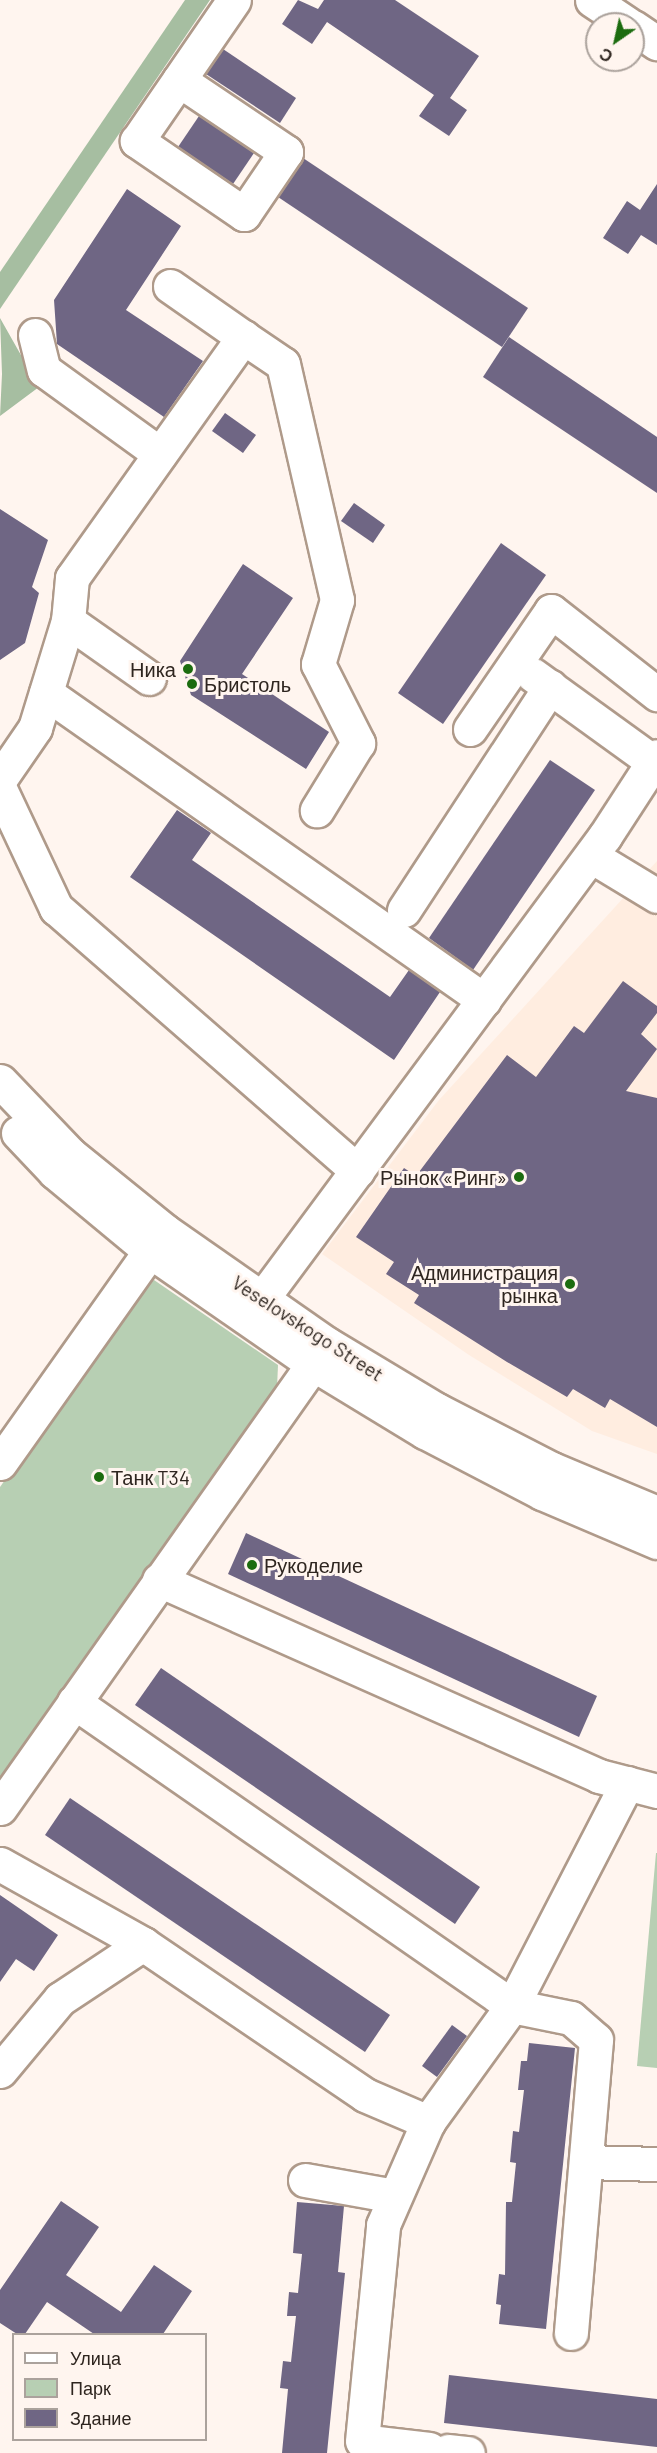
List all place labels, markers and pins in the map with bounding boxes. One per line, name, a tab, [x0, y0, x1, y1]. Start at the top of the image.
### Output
place label: Ника	[130, 657, 176, 681]
marker: Ника	[181, 662, 195, 676]
place label: Бристоль	[204, 672, 291, 696]
marker: Бристоль	[185, 677, 199, 691]
place label: Рынок «Ринг»	[380, 1165, 507, 1189]
marker: Рынок «Ринг»	[512, 1170, 526, 1184]
place label: Администрация рынка	[411, 1260, 558, 1307]
marker: Администрация рынка	[563, 1277, 577, 1291]
place label: Танк T34	[111, 1465, 190, 1489]
marker: Танк T34	[92, 1470, 106, 1484]
place label: Рукоделие	[264, 1553, 363, 1577]
marker: Рукоделие	[245, 1558, 259, 1572]

